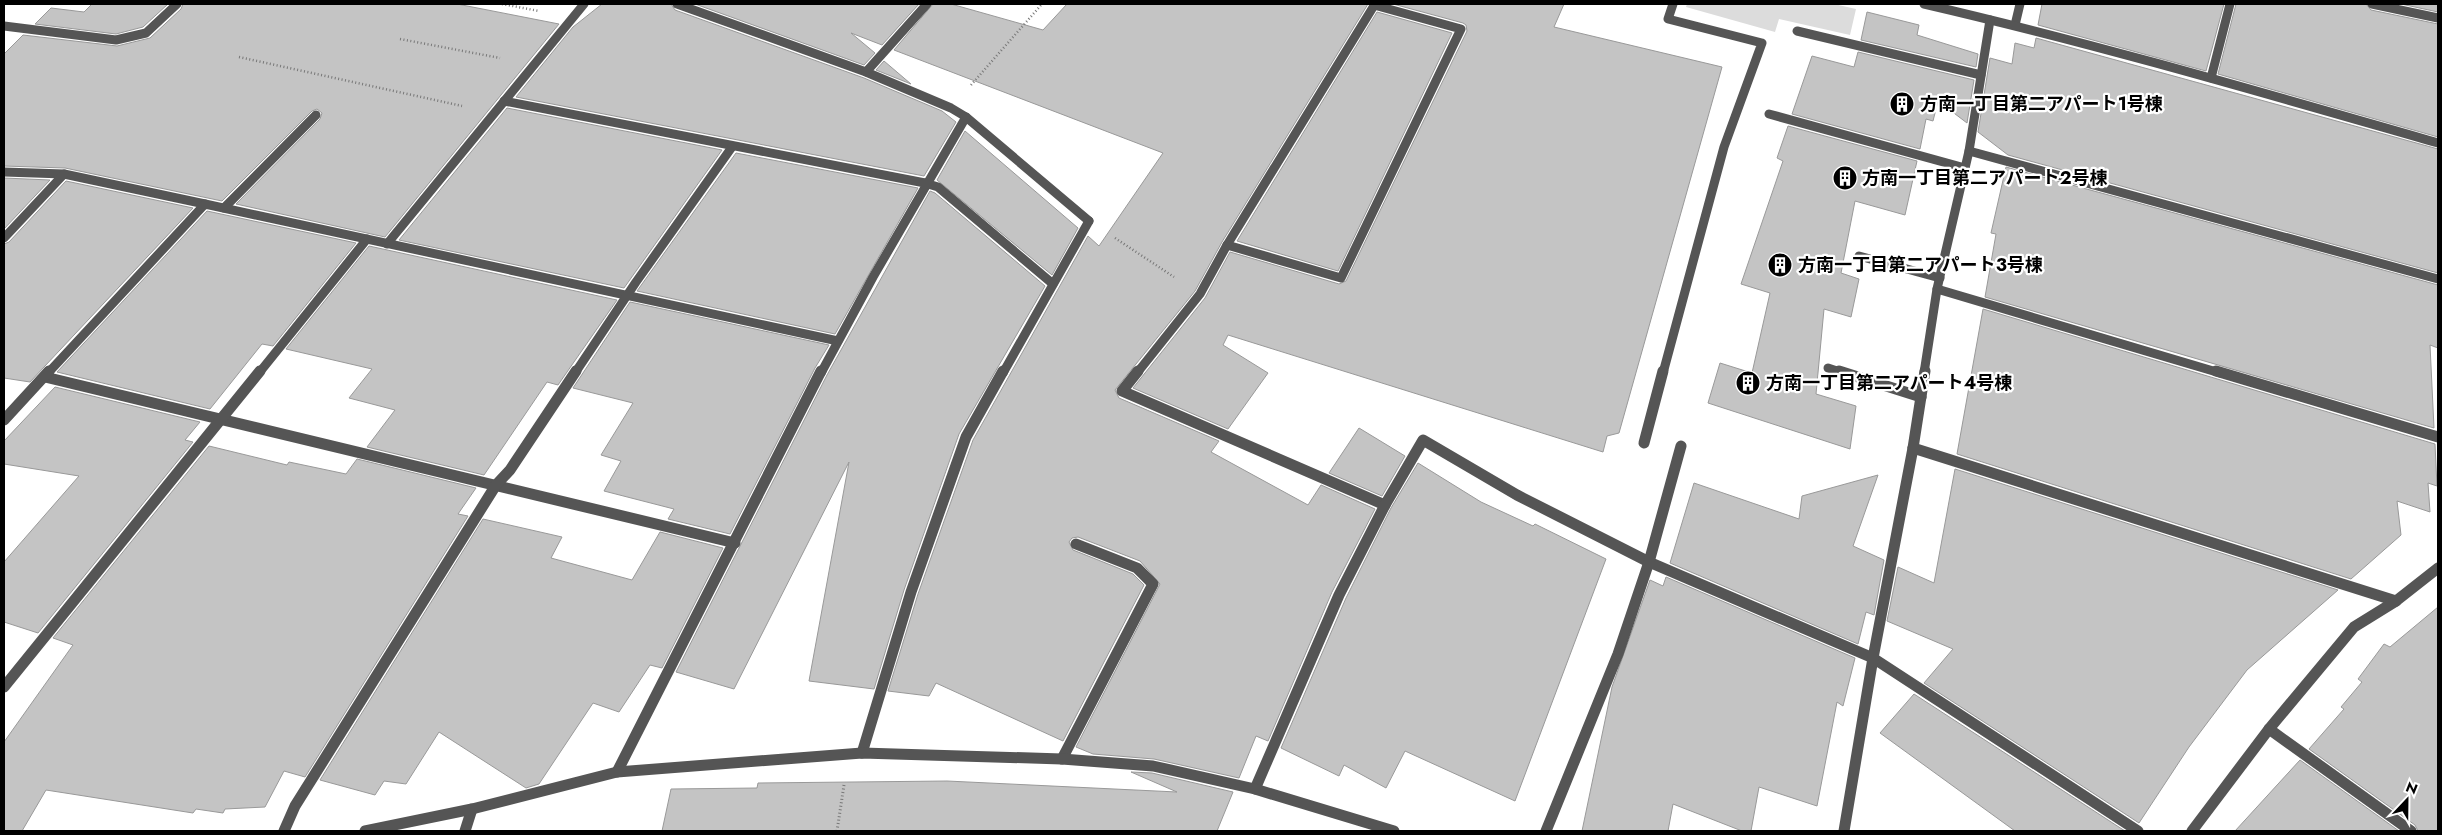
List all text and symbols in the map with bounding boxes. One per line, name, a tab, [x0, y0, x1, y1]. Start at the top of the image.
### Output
building icon: 方南一丁目第二アパート1号棟	[1889, 91, 1915, 117]
place label: 方南一丁目第二アパート1号棟	[1920, 91, 2163, 117]
building icon: 方南一丁目第二アパート2号棟	[1832, 165, 1858, 191]
place label: 方南一丁目第二アパート2号棟	[1862, 165, 2107, 191]
building icon: 方南一丁目第二アパート3号棟	[1767, 252, 1793, 278]
place label: 方南一丁目第二アパート3号棟	[1798, 252, 2043, 278]
building icon: 方南一丁目第二アパート4号棟	[1735, 370, 1761, 396]
place label: 方南一丁目第二アパート4号棟	[1766, 370, 2012, 396]
north arrow	[2382, 775, 2432, 825]
text: N	[2403, 777, 2421, 799]

